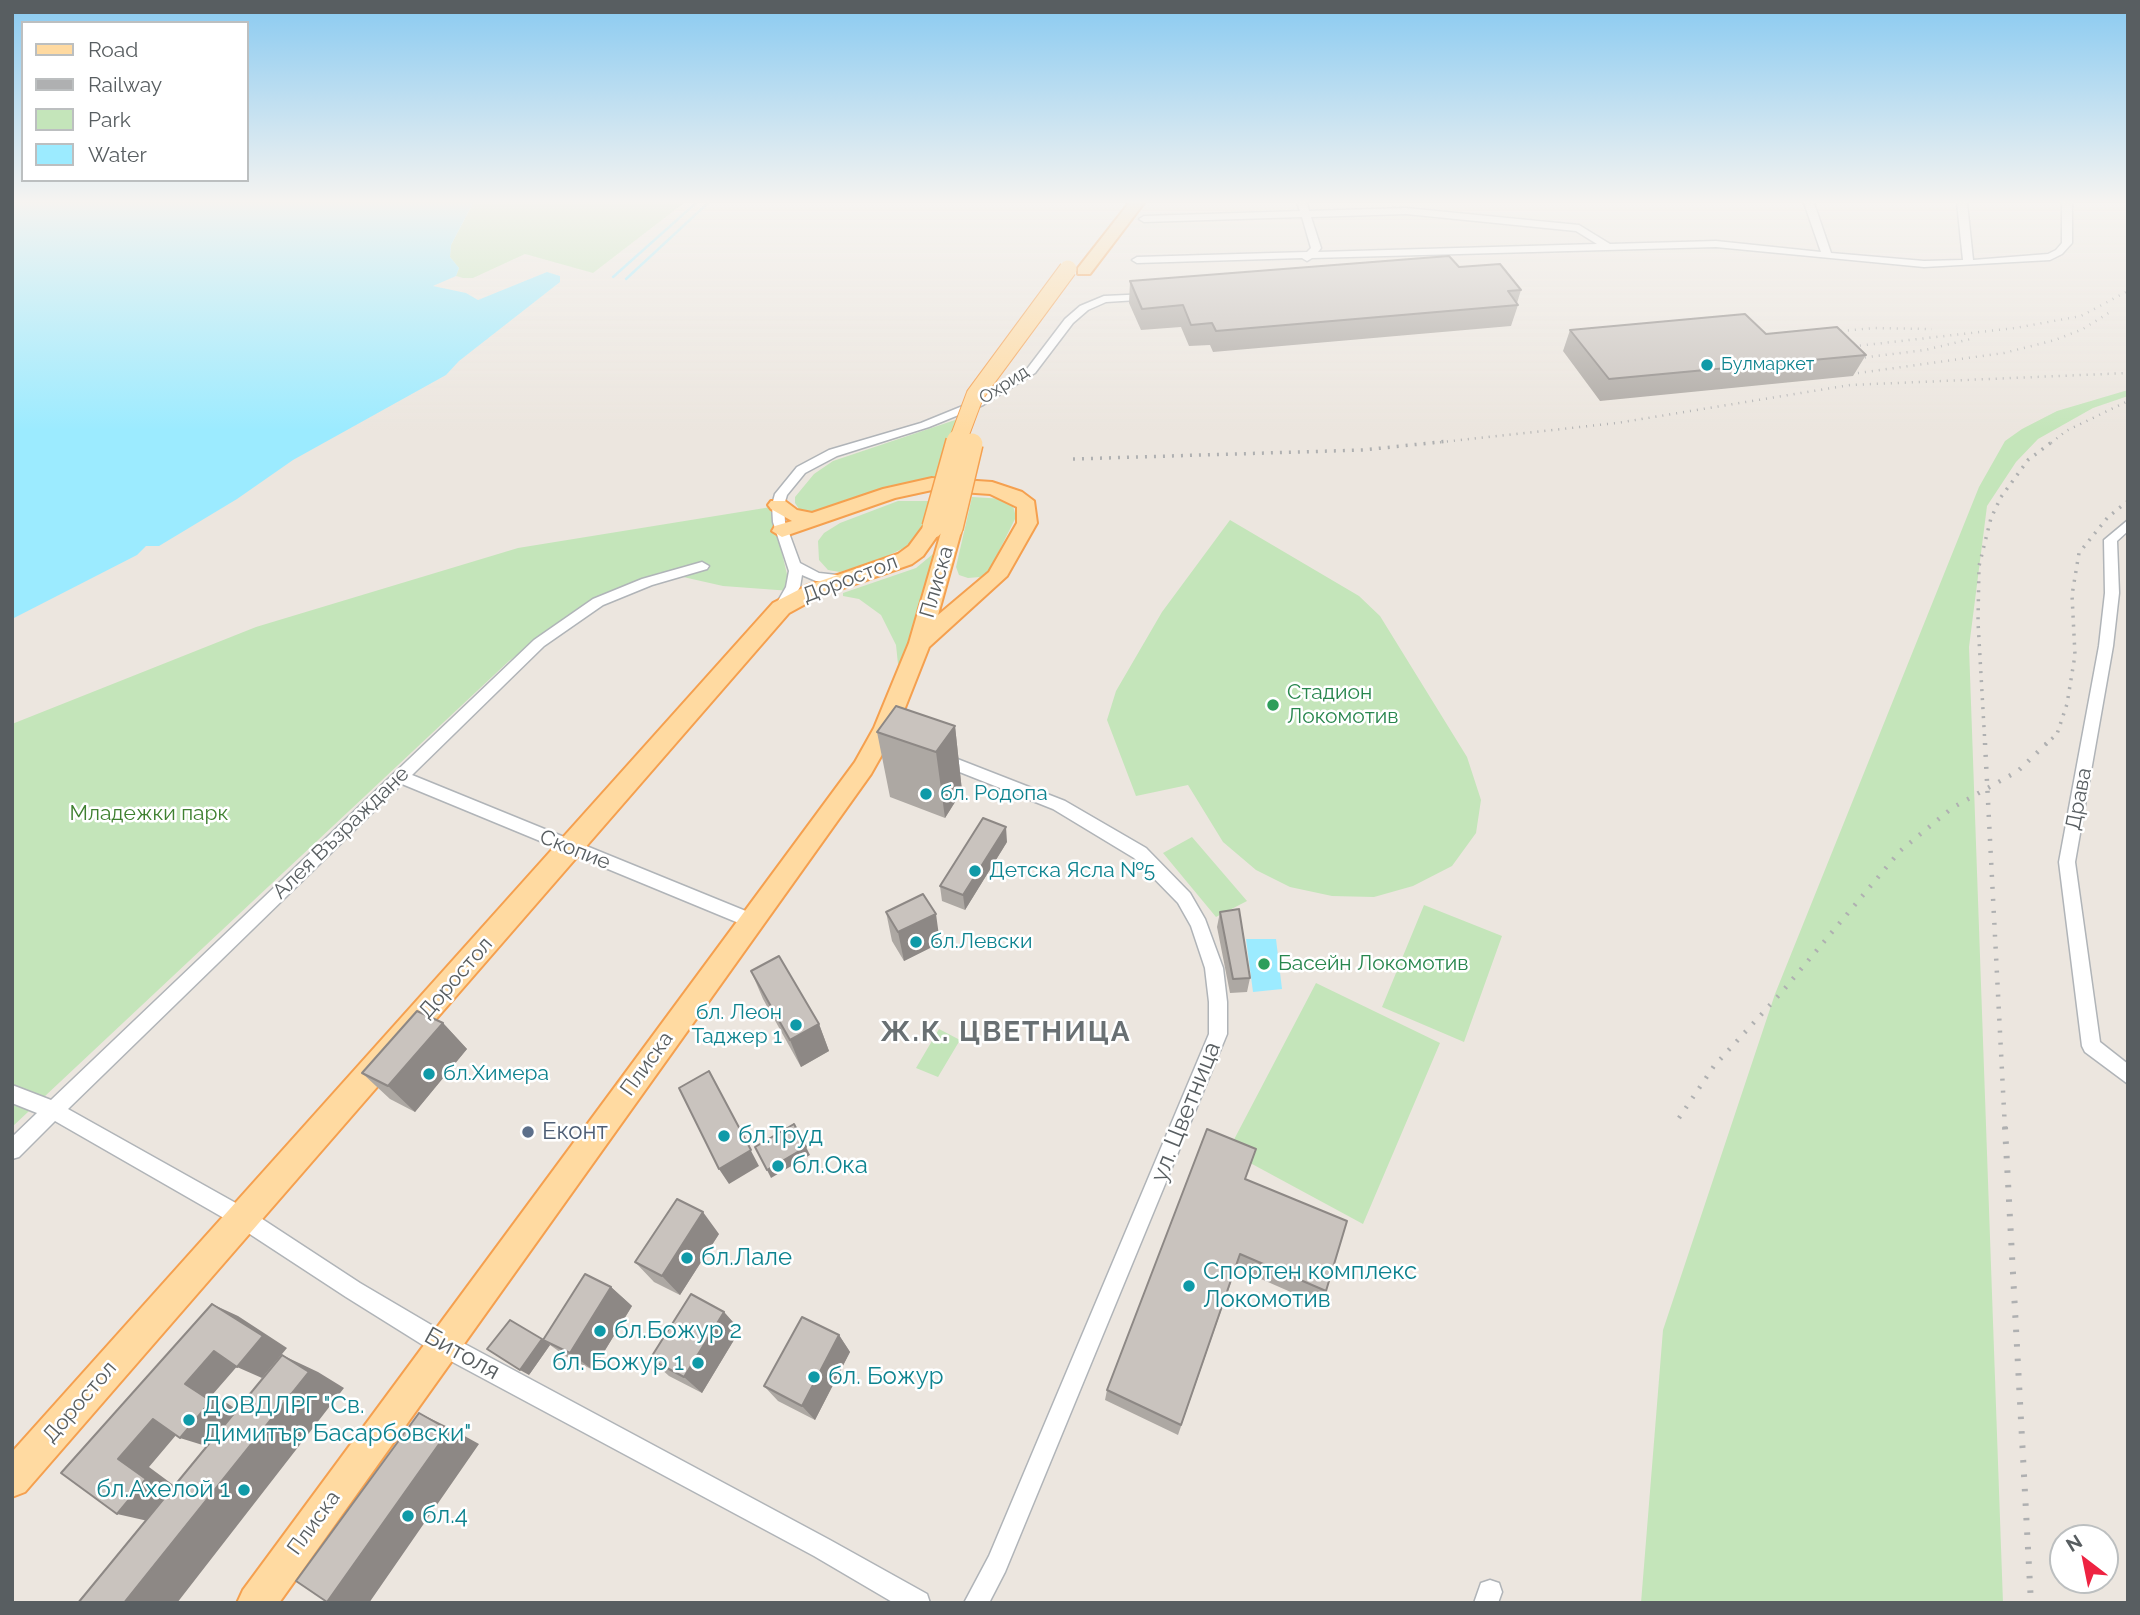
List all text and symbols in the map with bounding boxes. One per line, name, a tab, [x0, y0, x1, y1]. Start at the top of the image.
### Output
legend	[21, 21, 248, 182]
text: Road	[88, 37, 138, 62]
text: Railway	[88, 72, 162, 97]
text: Park	[88, 107, 131, 132]
text: Water	[88, 142, 147, 167]
place label: Булмаркет	[1721, 354, 1814, 376]
marker: Булмаркет	[1699, 357, 1715, 373]
street label: Охрид	[975, 361, 1033, 409]
street label: Плиска	[915, 543, 959, 621]
street label: Доростол	[799, 549, 901, 609]
place label: Стадион Локомотив	[1287, 680, 1399, 730]
marker: Стадион Локомотив	[1265, 697, 1281, 713]
street label: Алея Възраждане	[268, 761, 414, 905]
street label: Драва	[2061, 766, 2097, 832]
place label: бл. Родопа	[940, 781, 1048, 807]
marker: бл. Родопа	[918, 786, 934, 802]
park label: Младежки парк	[70, 801, 228, 827]
street label: Скопие	[536, 824, 614, 876]
place label: Детска Ясла №5	[989, 858, 1155, 884]
marker: Детска Ясла №5	[967, 863, 983, 879]
place label: бл.Левски	[930, 929, 1032, 955]
street label: Доростол	[414, 932, 498, 1024]
marker: бл.Левски	[908, 934, 924, 950]
place label: Басейн Локомотив	[1278, 951, 1469, 977]
marker: Басейн Локомотив	[1256, 956, 1272, 972]
place label: бл. Леон Таджер 1	[692, 1000, 782, 1050]
district label: Ж.К. ЦВЕТНИЦА	[882, 1016, 1130, 1050]
marker: бл. Леон Таджер 1	[788, 1017, 804, 1033]
street label: Плиска	[615, 1027, 679, 1101]
street label: ул. Цветница	[1145, 1038, 1227, 1186]
place label: бл.Химера	[443, 1061, 549, 1087]
marker: бл.Химера	[421, 1066, 437, 1082]
place label: Еконт	[542, 1118, 608, 1146]
place label: бл.Труд	[738, 1122, 823, 1150]
marker: Еконт	[520, 1124, 536, 1140]
marker: бл.Труд	[716, 1128, 732, 1144]
place label: бл.Ока	[792, 1152, 868, 1180]
marker: бл.Ока	[770, 1158, 786, 1174]
place label: бл.Лале	[701, 1244, 792, 1272]
marker: бл.Лале	[679, 1250, 695, 1266]
place label: Спортен комплекс Локомотив	[1203, 1258, 1417, 1314]
marker: Спортен комплекс Локомотив	[1181, 1278, 1197, 1294]
place label: бл.Божур 2	[614, 1317, 742, 1345]
street label: Битоля	[419, 1322, 505, 1386]
marker: бл.Божур 2	[592, 1323, 608, 1339]
place label: бл. Божур 1	[552, 1349, 684, 1377]
marker: бл. Божур 1	[690, 1355, 706, 1371]
street label: Доростол	[38, 1356, 122, 1448]
place label: бл. Божур	[828, 1363, 944, 1391]
marker: бл. Божур	[806, 1369, 822, 1385]
place label: ДОВДЛРГ "Св. Димитър Басарбовски"	[203, 1392, 471, 1448]
marker: ДОВДЛРГ "Св. Димитър Басарбовски"	[181, 1412, 197, 1428]
place label: бл.Ахелой 1	[96, 1476, 230, 1504]
marker: бл.Ахелой 1	[236, 1482, 252, 1498]
street label: Плиска	[282, 1486, 346, 1560]
place label: бл.4	[422, 1502, 468, 1530]
marker: бл.4	[400, 1508, 416, 1524]
north arrow	[2049, 1524, 2119, 1594]
text: N	[2062, 1530, 2086, 1556]

